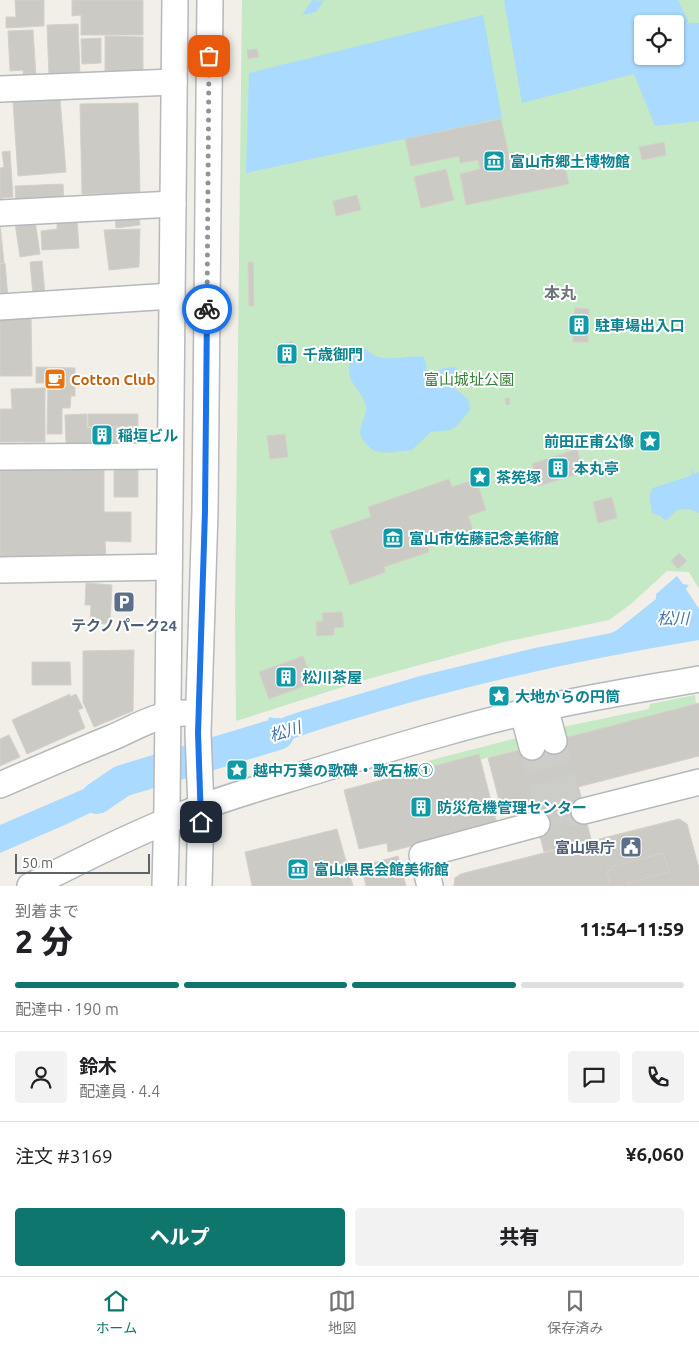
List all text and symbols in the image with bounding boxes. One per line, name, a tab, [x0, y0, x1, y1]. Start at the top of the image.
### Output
map controls	[634, 15, 684, 65]
button: locate	[634, 15, 684, 65]
pin	[188, 35, 230, 77]
icon: bag	[195, 42, 223, 70]
museum icon: 富山市郷土博物館	[482, 149, 506, 173]
place label: 富山市郷土博物館	[510, 153, 630, 170]
courier	[182, 284, 232, 334]
district label: 本丸	[544, 284, 576, 302]
icon: bike	[193, 295, 221, 323]
building icon: 駐車場出入口	[567, 313, 591, 337]
place label: 駐車場出入口	[595, 317, 685, 334]
building icon: 千歳御門	[275, 342, 299, 366]
place label: 千歳御門	[303, 346, 363, 363]
cafe icon: Cotton Club	[43, 367, 67, 391]
place label: Cotton Club	[71, 371, 155, 388]
park label: 富山城址公園	[424, 371, 514, 388]
building icon: 稲垣ビル	[90, 423, 114, 447]
place label: 稲垣ビル	[118, 427, 178, 444]
place icon: 前田正甫公像	[638, 429, 662, 453]
place label: 前田正甫公像	[544, 433, 634, 450]
building icon: 本丸亭	[546, 456, 570, 480]
place label: 本丸亭	[574, 460, 619, 477]
place icon: 茶筅塚	[468, 465, 492, 489]
place label: 茶筅塚	[496, 469, 541, 486]
museum icon: 富山市佐藤記念美術館	[381, 526, 405, 550]
place label: 富山市佐藤記念美術館	[409, 530, 559, 547]
parking icon: テクノパーク24	[112, 590, 136, 614]
water label: 松川	[657, 609, 691, 627]
place label: テクノパーク24	[71, 617, 177, 634]
building icon: 松川茶屋	[274, 665, 298, 689]
place label: 松川茶屋	[302, 669, 362, 686]
place icon: 大地からの円筒	[487, 684, 511, 708]
place label: 大地からの円筒	[515, 688, 620, 705]
water label: 松川	[267, 717, 305, 744]
place icon: 越中万葉の歌碑・歌石板①	[225, 758, 249, 782]
place label: 越中万葉の歌碑・歌石板①	[253, 762, 433, 779]
building icon: 防災危機管理センター	[409, 795, 433, 819]
place label: 防災危機管理センター	[437, 799, 587, 816]
pin	[180, 801, 222, 843]
icon: home	[187, 808, 215, 836]
public building icon: 富山県庁	[619, 835, 643, 859]
place label: 富山県庁	[555, 839, 615, 856]
scale bar	[15, 851, 150, 874]
text: 50 m	[22, 855, 53, 871]
museum icon: 富山県民会館美術館	[286, 857, 310, 881]
place label: 富山県民会館美術館	[314, 861, 449, 878]
text: 到着まで	[15, 902, 79, 920]
text: 11:54–11:59	[579, 918, 684, 940]
text: 2 分	[15, 923, 73, 959]
text: 配達中 · 190 m	[15, 1000, 119, 1018]
button: person	[15, 1051, 67, 1103]
button: chat	[568, 1051, 620, 1103]
button: phone	[632, 1051, 684, 1103]
text: 鈴木	[79, 1055, 117, 1077]
text: 配達員 · 4.4	[79, 1082, 160, 1100]
text: ¥6,060	[626, 1143, 684, 1165]
text: 注文 #3169	[15, 1145, 113, 1167]
button: ヘルプ	[15, 1208, 345, 1266]
button: 共有	[355, 1208, 684, 1266]
tab: ホーム	[96, 1287, 137, 1337]
tab: 地図	[328, 1287, 356, 1337]
tab: 保存済み	[547, 1287, 603, 1337]

